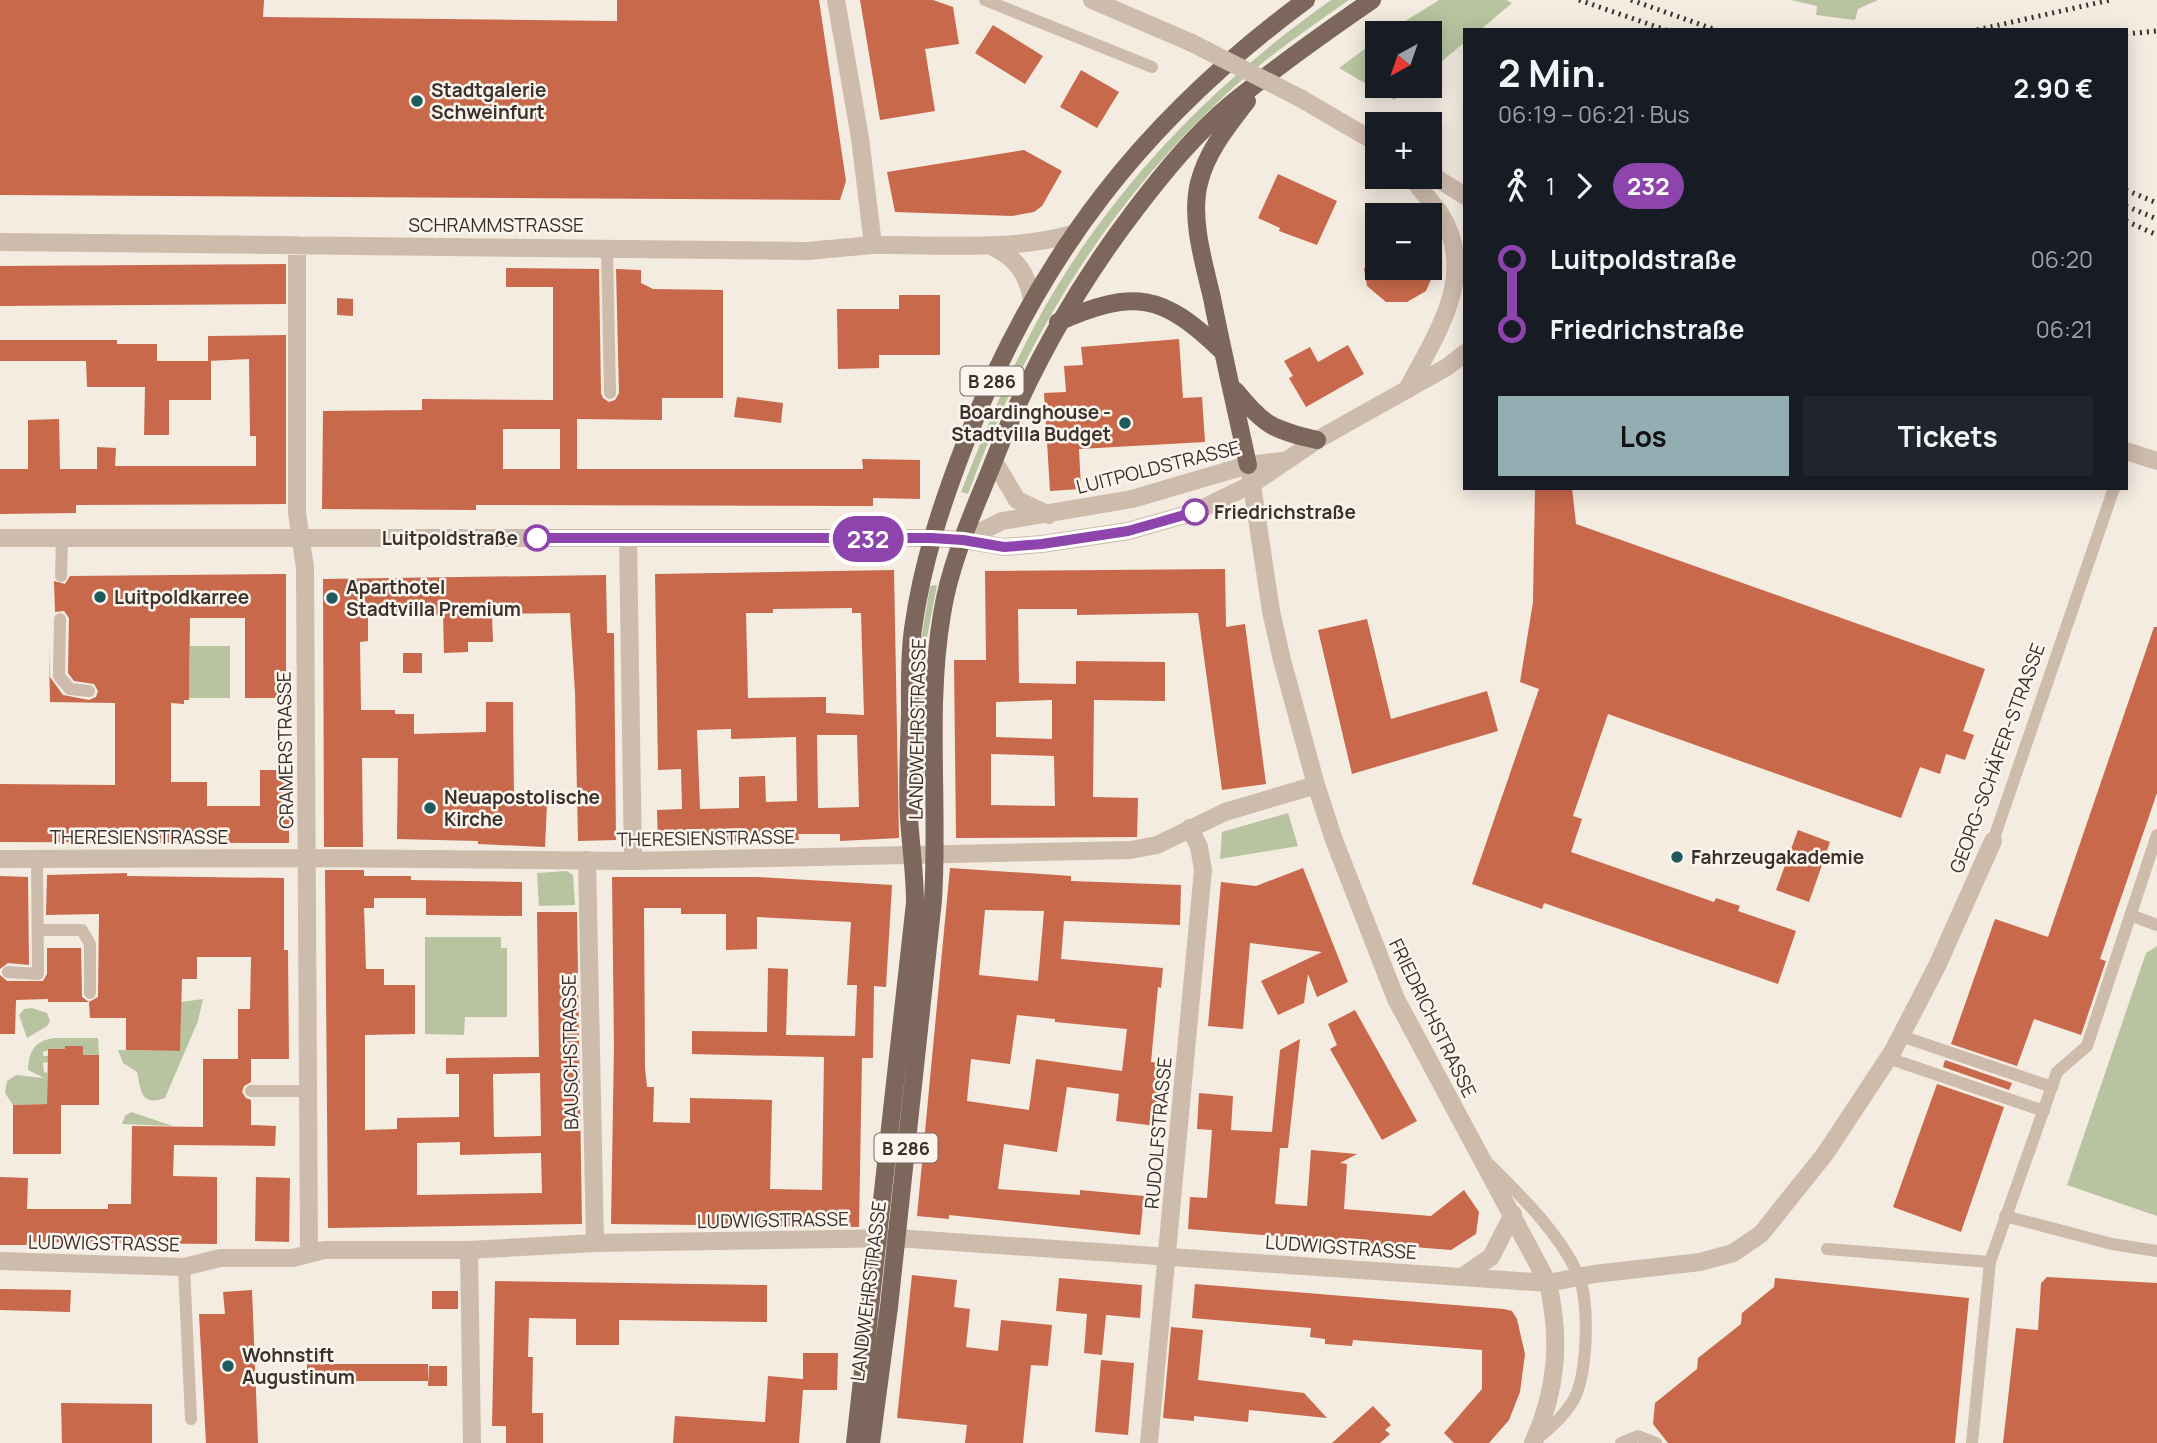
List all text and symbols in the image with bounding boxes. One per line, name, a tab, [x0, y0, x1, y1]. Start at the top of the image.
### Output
north arrow	[1365, 21, 1442, 98]
map controls	[1365, 21, 1442, 280]
text: 2 Min.	[1498, 46, 1607, 98]
text: 2.90 €	[2013, 70, 2093, 106]
place label: Stadtgalerie Schweinfurt	[431, 77, 546, 125]
marker: Stadtgalerie Schweinfurt	[409, 93, 425, 109]
text: 06:19 – 06:21 · Bus	[1498, 98, 1690, 130]
button: +	[1365, 112, 1442, 189]
icon: walk	[1498, 167, 1536, 205]
icon: forward	[1565, 167, 1603, 205]
text: 232	[1627, 169, 1670, 202]
text: 1	[1546, 170, 1555, 202]
button: −	[1365, 203, 1442, 280]
street label: SCHRAMMSTRASSE	[408, 212, 584, 238]
text: Luitpoldstraße	[1550, 241, 1737, 277]
text: 06:20	[2031, 243, 2093, 275]
text: Friedrichstraße	[1550, 311, 1744, 347]
text: 06:21	[2036, 313, 2093, 345]
road number: B 286	[960, 366, 1024, 396]
button: Los	[1498, 396, 1789, 476]
button: Tickets	[1803, 396, 2093, 476]
place label: Boardinghouse - Stadtvilla Budget	[951, 399, 1111, 447]
marker: Boardinghouse - Stadtvilla Budget	[1117, 415, 1133, 431]
street label: LUITPOLDSTRASSE	[1073, 434, 1243, 500]
marker: Friedrichstraße	[1182, 499, 1208, 525]
place label: Friedrichstraße	[1214, 499, 1356, 525]
line badge: 232	[828, 516, 908, 562]
text: 232	[847, 522, 889, 555]
place label: Luitpoldstraße	[382, 525, 518, 551]
marker: Luitpoldstraße	[524, 525, 550, 551]
place label: Aparthotel Stadtvilla Premium	[346, 574, 521, 622]
place label: Luitpoldkarree	[114, 584, 249, 610]
marker: Luitpoldkarree	[92, 589, 108, 605]
marker: Aparthotel Stadtvilla Premium	[324, 590, 340, 606]
street label: LANDWEHRSTRASSE	[902, 638, 932, 820]
street label: GEORG-SCHÄFER-STRASSE	[1943, 640, 2051, 876]
street label: CRAMERSTRASSE	[271, 671, 299, 829]
place label: Neuapostolische Kirche	[444, 784, 600, 832]
marker: Neuapostolische Kirche	[422, 800, 438, 816]
street label: THERESIENSTRASSE	[616, 823, 796, 853]
street label: THERESIENSTRASSE	[50, 824, 228, 850]
place label: Fahrzeugakademie	[1691, 844, 1864, 870]
marker: Fahrzeugakademie	[1669, 849, 1685, 865]
street label: FRIEDRICHSTRASSE	[1383, 934, 1483, 1102]
street label: BAUSCHSTRASSE	[556, 974, 584, 1130]
street label: RUDOLFSTRASSE	[1138, 1056, 1178, 1210]
road number: B 286	[874, 1134, 937, 1162]
street label: LANDWEHRSTRASSE	[844, 1199, 892, 1383]
street label: LUDWIGSTRASSE	[697, 1206, 849, 1234]
street label: LUDWIGSTRASSE	[28, 1229, 180, 1257]
street label: LUDWIGSTRASSE	[1264, 1229, 1418, 1265]
place label: Wohnstift Augustinum	[242, 1342, 355, 1390]
marker: Wohnstift Augustinum	[220, 1358, 236, 1374]

